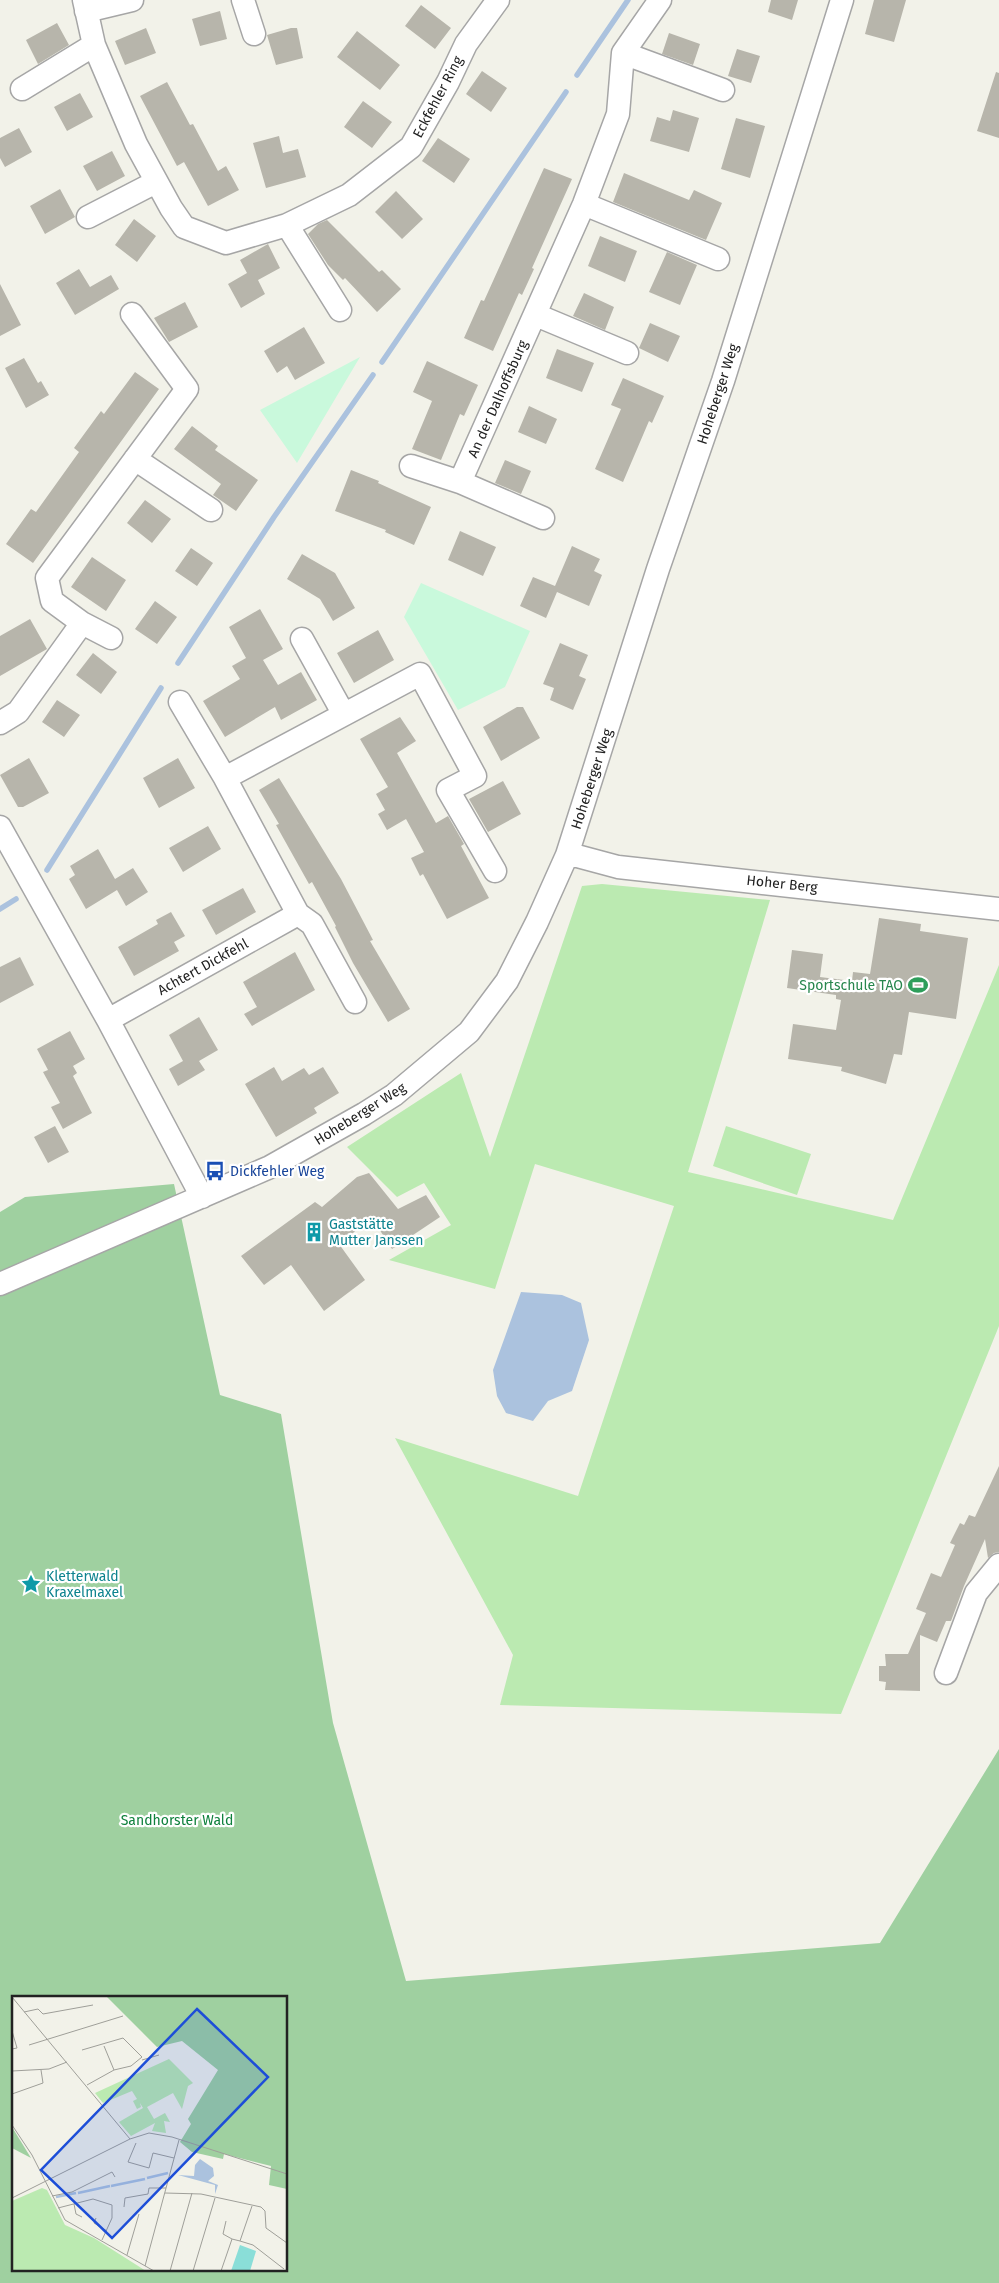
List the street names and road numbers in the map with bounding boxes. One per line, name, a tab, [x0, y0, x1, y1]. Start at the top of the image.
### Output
street label: Eckfehler Ring	[409, 53, 467, 141]
street label: An der Dalhoffsburg	[464, 337, 532, 460]
street label: Hoheberger Weg	[694, 341, 742, 446]
street label: Hoheberger Weg	[568, 726, 616, 831]
street label: Hoher Berg	[746, 872, 819, 896]
street label: Achtert Dickfehl	[155, 935, 251, 999]
street label: Hoheberger Weg	[311, 1079, 410, 1149]

